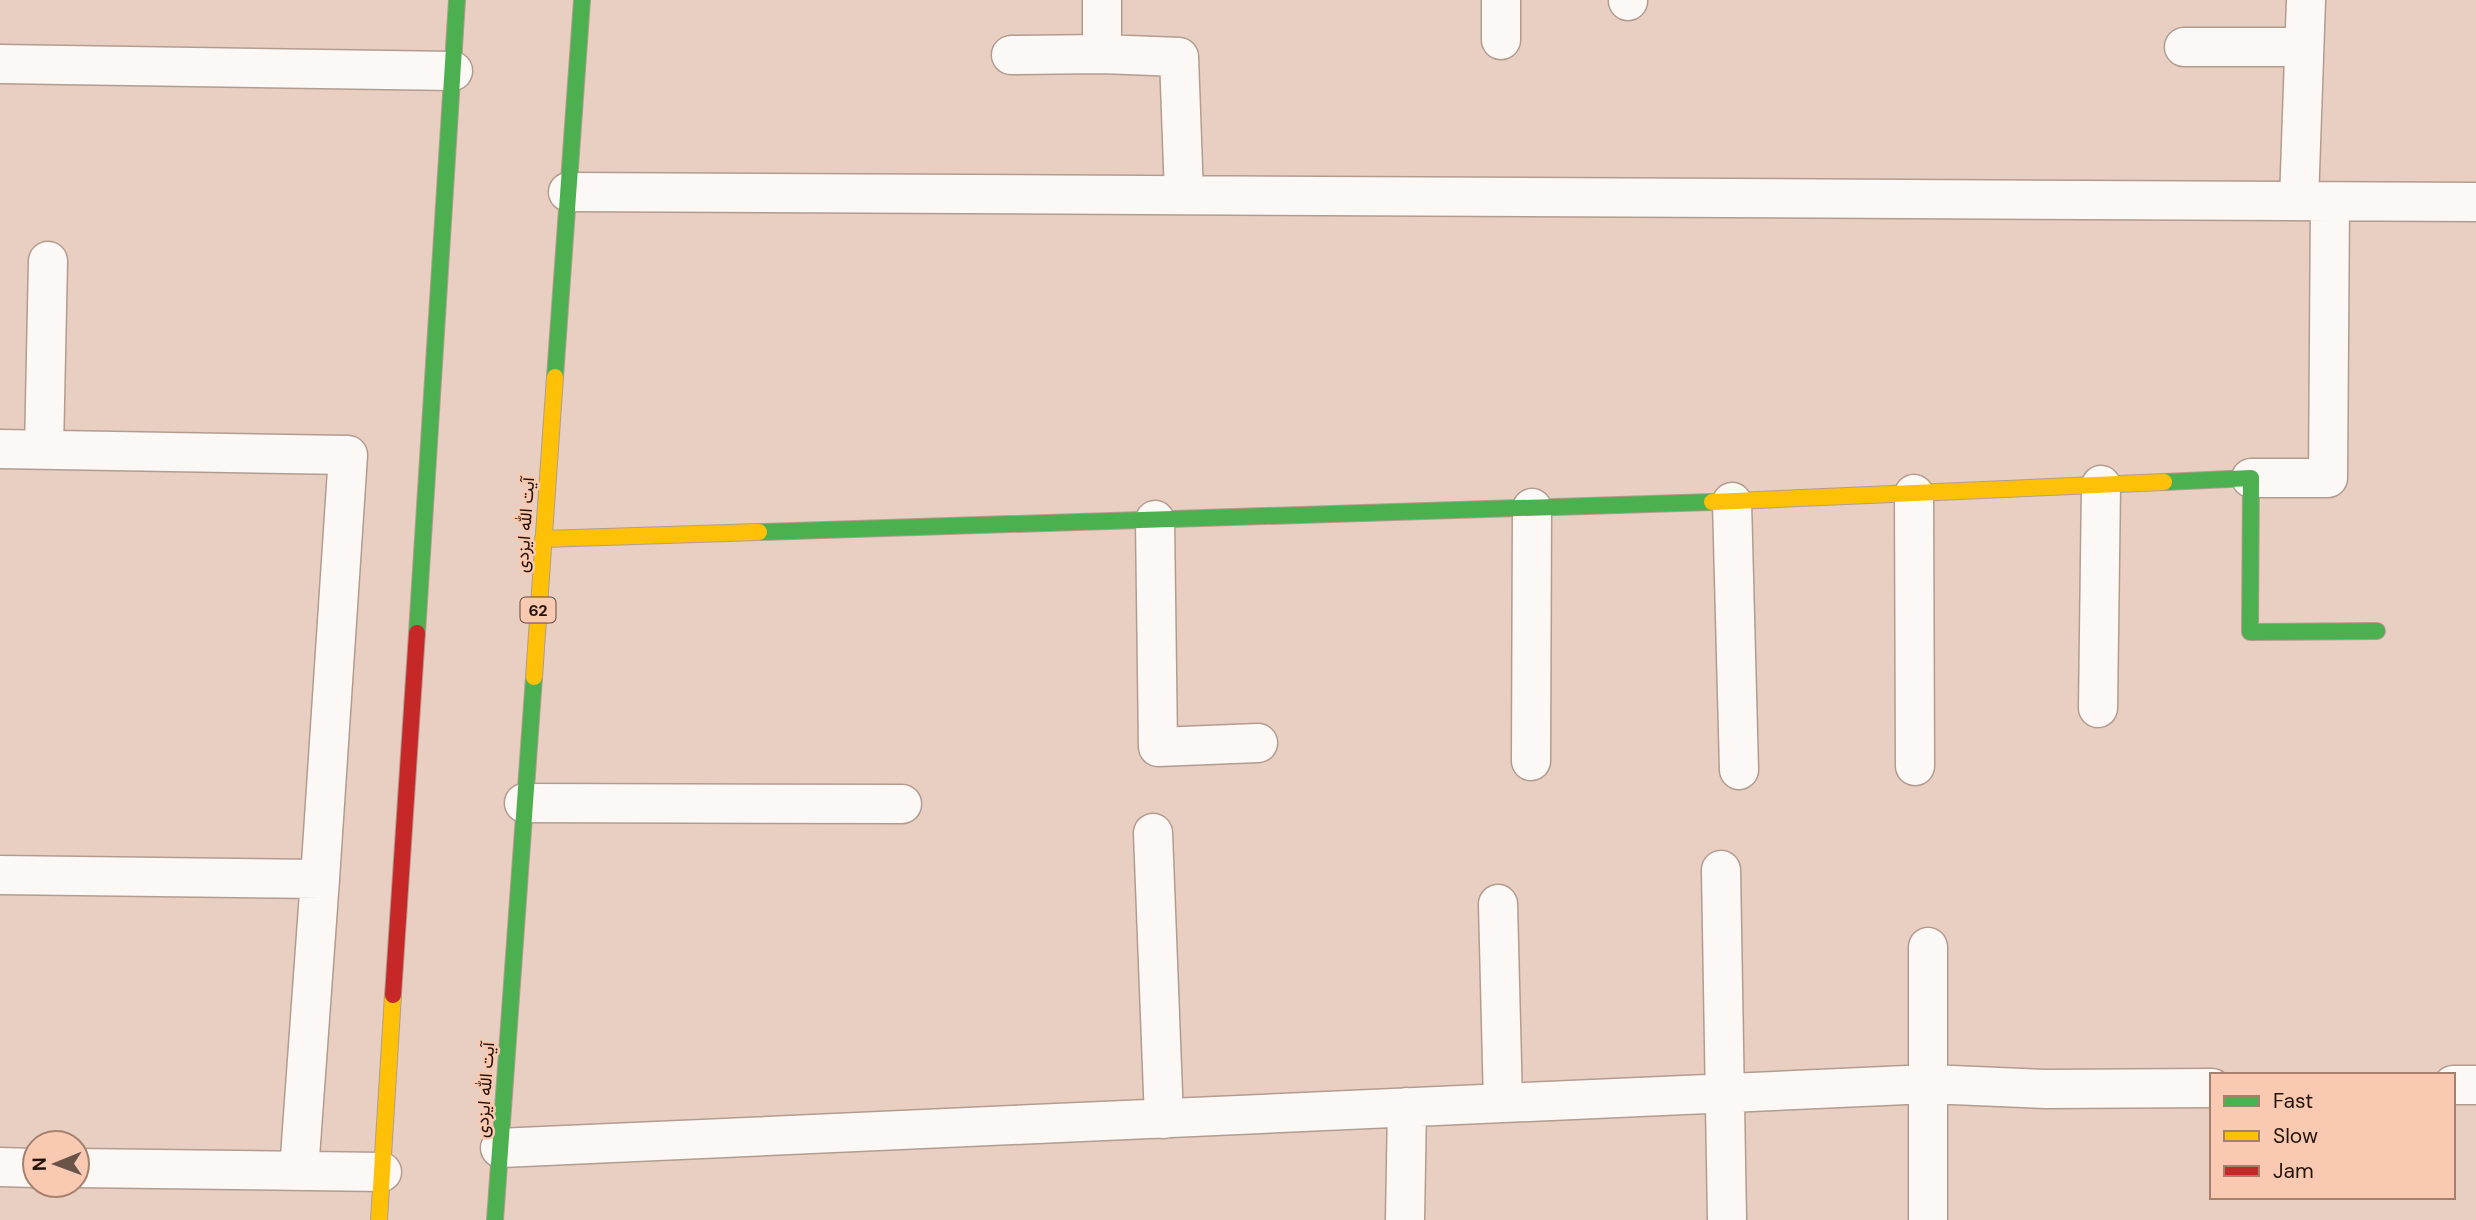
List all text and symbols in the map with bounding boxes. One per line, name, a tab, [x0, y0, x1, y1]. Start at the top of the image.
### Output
street label: آیت الله ایزدی	[510, 474, 540, 574]
road number: 62	[520, 597, 556, 622]
street label: آیت الله ایزدی	[470, 1039, 500, 1139]
legend	[2210, 1073, 2455, 1199]
text: Fast	[2273, 1087, 2313, 1115]
text: Slow	[2273, 1122, 2318, 1150]
north arrow	[21, 1129, 91, 1199]
text: N	[27, 1157, 52, 1171]
text: Jam	[2273, 1157, 2314, 1185]

